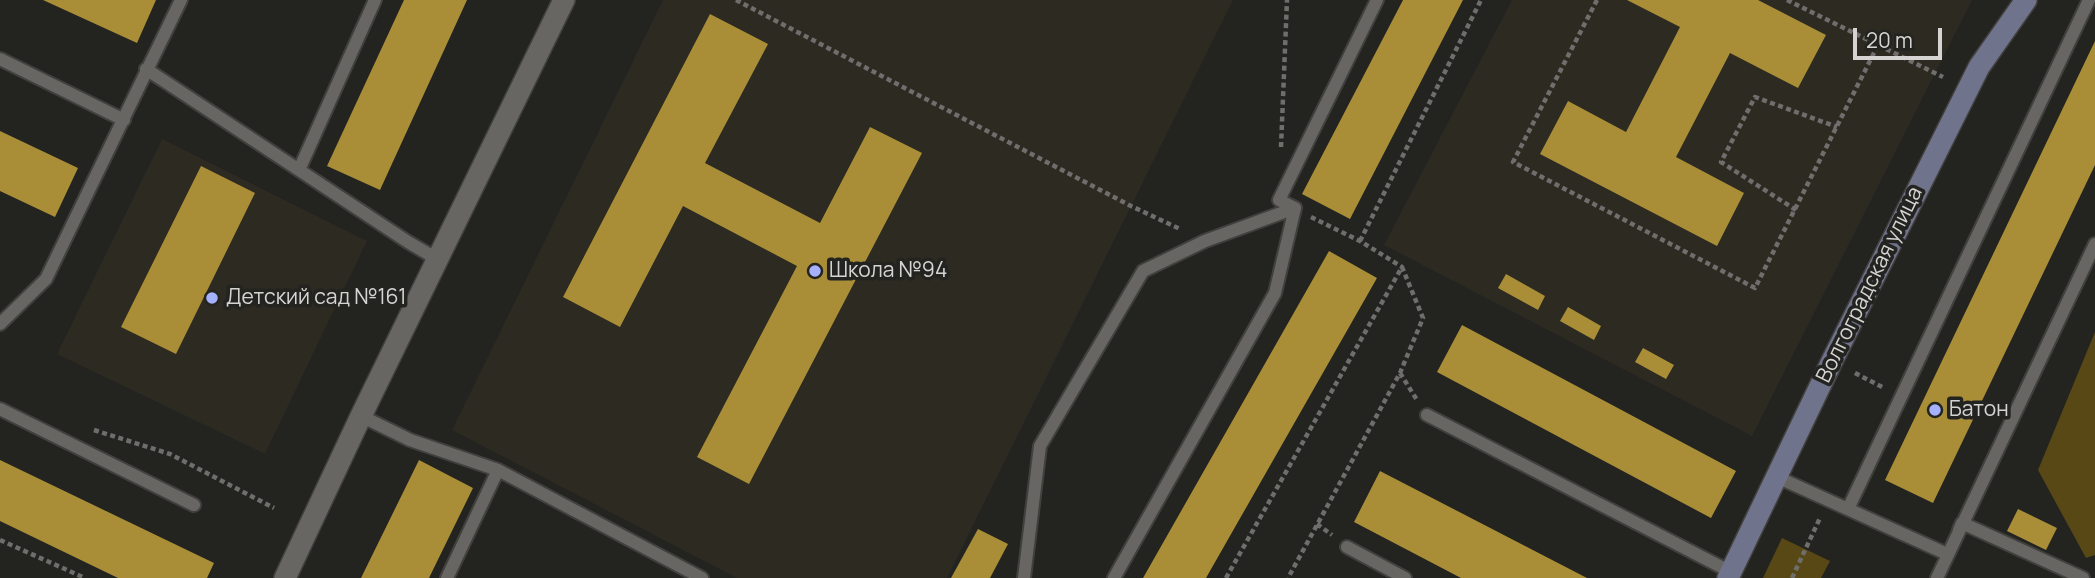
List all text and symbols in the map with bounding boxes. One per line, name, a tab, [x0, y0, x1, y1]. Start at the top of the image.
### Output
scale bar	[1857, 14, 1946, 58]
text: 20 m	[1866, 26, 1913, 54]
street label: Волгоградская улица	[1812, 183, 1928, 387]
place label: Школа №94	[829, 258, 947, 284]
marker: Школа №94	[807, 263, 823, 279]
place label: Детский сад №161	[226, 285, 407, 311]
marker: Детский сад №161	[204, 290, 220, 306]
place label: Батон	[1949, 397, 2009, 423]
marker: Батон	[1927, 402, 1943, 418]

